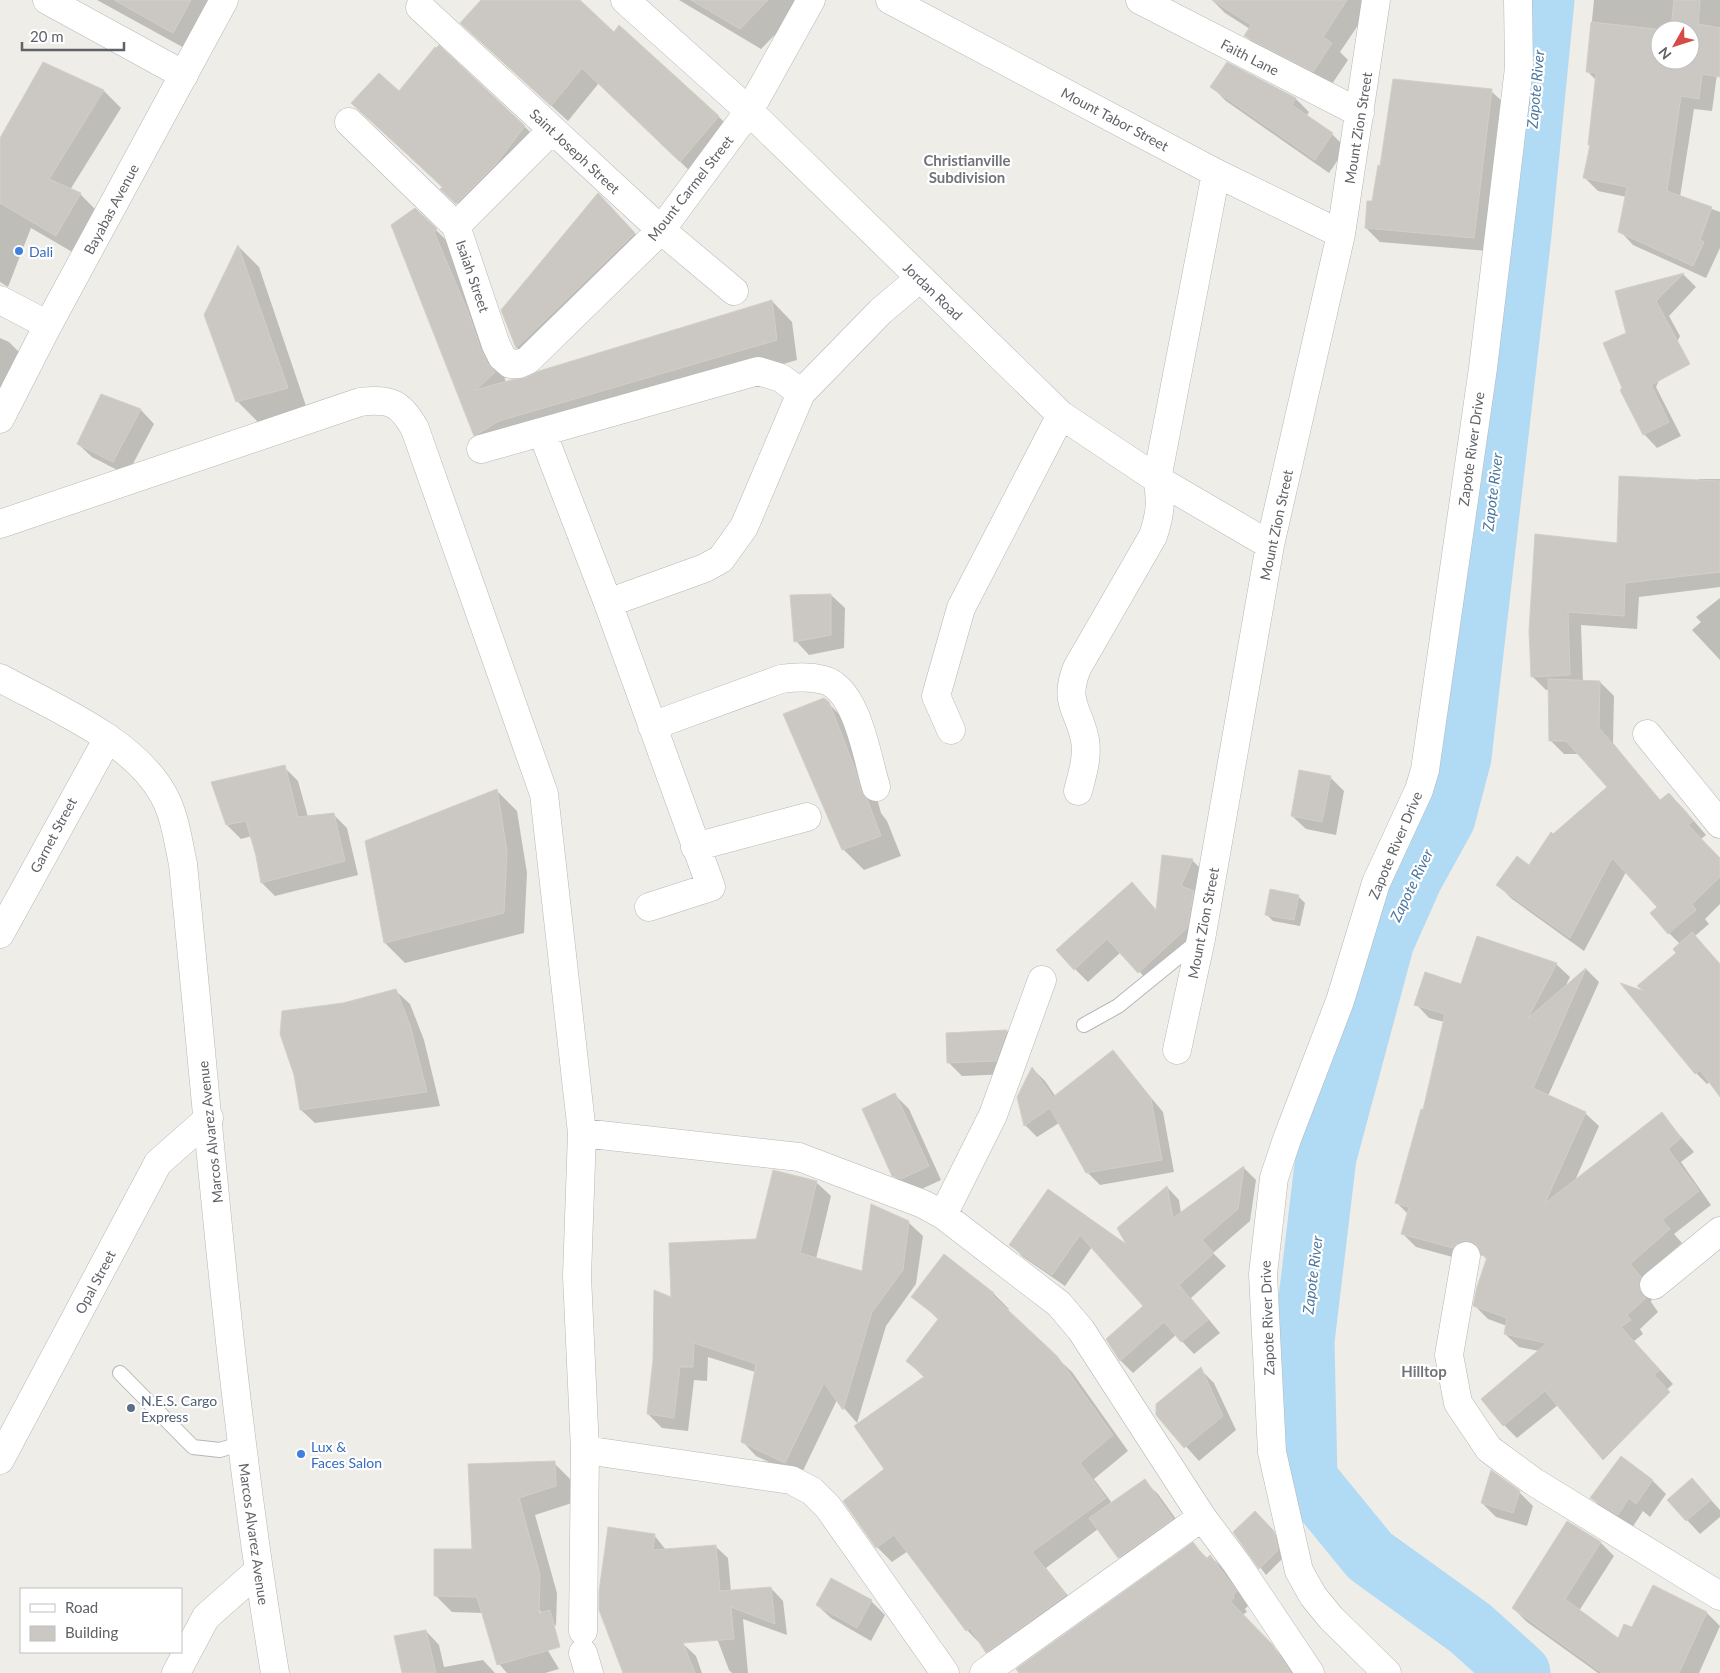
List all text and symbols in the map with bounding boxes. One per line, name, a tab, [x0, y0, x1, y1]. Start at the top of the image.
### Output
scale bar	[22, 20, 125, 52]
north arrow	[1650, 20, 1700, 70]
text: 20 m	[30, 27, 64, 45]
street label: Faith Lane	[1218, 35, 1282, 79]
text: N	[1655, 44, 1675, 63]
water label: Zapote River	[1523, 48, 1547, 130]
street label: Mount Zion Street	[1341, 71, 1375, 185]
street label: Mount Tabor Street	[1058, 84, 1172, 154]
street label: Saint Joseph Street	[526, 105, 624, 197]
street label: Mount Carmel Street	[644, 132, 736, 244]
district label: Christianville Subdivision	[923, 151, 1011, 186]
street label: Bayabas Avenue	[80, 161, 142, 257]
street label: Isaiah Street	[453, 238, 493, 314]
place label: Dali	[29, 243, 53, 260]
marker: Dali	[13, 245, 25, 257]
street label: Jordan Road	[900, 259, 966, 323]
street label: Zapote River Drive	[1455, 391, 1487, 507]
water label: Zapote River	[1478, 451, 1506, 533]
street label: Mount Zion Street	[1256, 468, 1296, 582]
street label: Zapote River Drive	[1365, 789, 1425, 901]
street label: Garnet Street	[26, 794, 80, 876]
water label: Zapote River	[1386, 846, 1436, 924]
street label: Mount Zion Street	[1184, 866, 1222, 980]
street label: Marcos Alvarez Avenue	[194, 1060, 226, 1204]
water label: Zapote River	[1298, 1234, 1326, 1316]
street label: Opal Street	[71, 1247, 119, 1317]
street label: Zapote River Drive	[1256, 1260, 1278, 1376]
district label: Hilltop	[1401, 1362, 1447, 1380]
place label: N.E.S. Cargo Express	[141, 1392, 217, 1425]
marker: N.E.S. Cargo Express	[125, 1402, 137, 1414]
place label: Lux & Faces Salon	[311, 1438, 382, 1471]
marker: Lux & Faces Salon	[295, 1448, 307, 1460]
street label: Marcos Alvarez Avenue	[236, 1462, 272, 1606]
legend	[20, 1588, 182, 1653]
text: Road	[65, 1598, 98, 1616]
text: Building	[65, 1623, 118, 1641]

